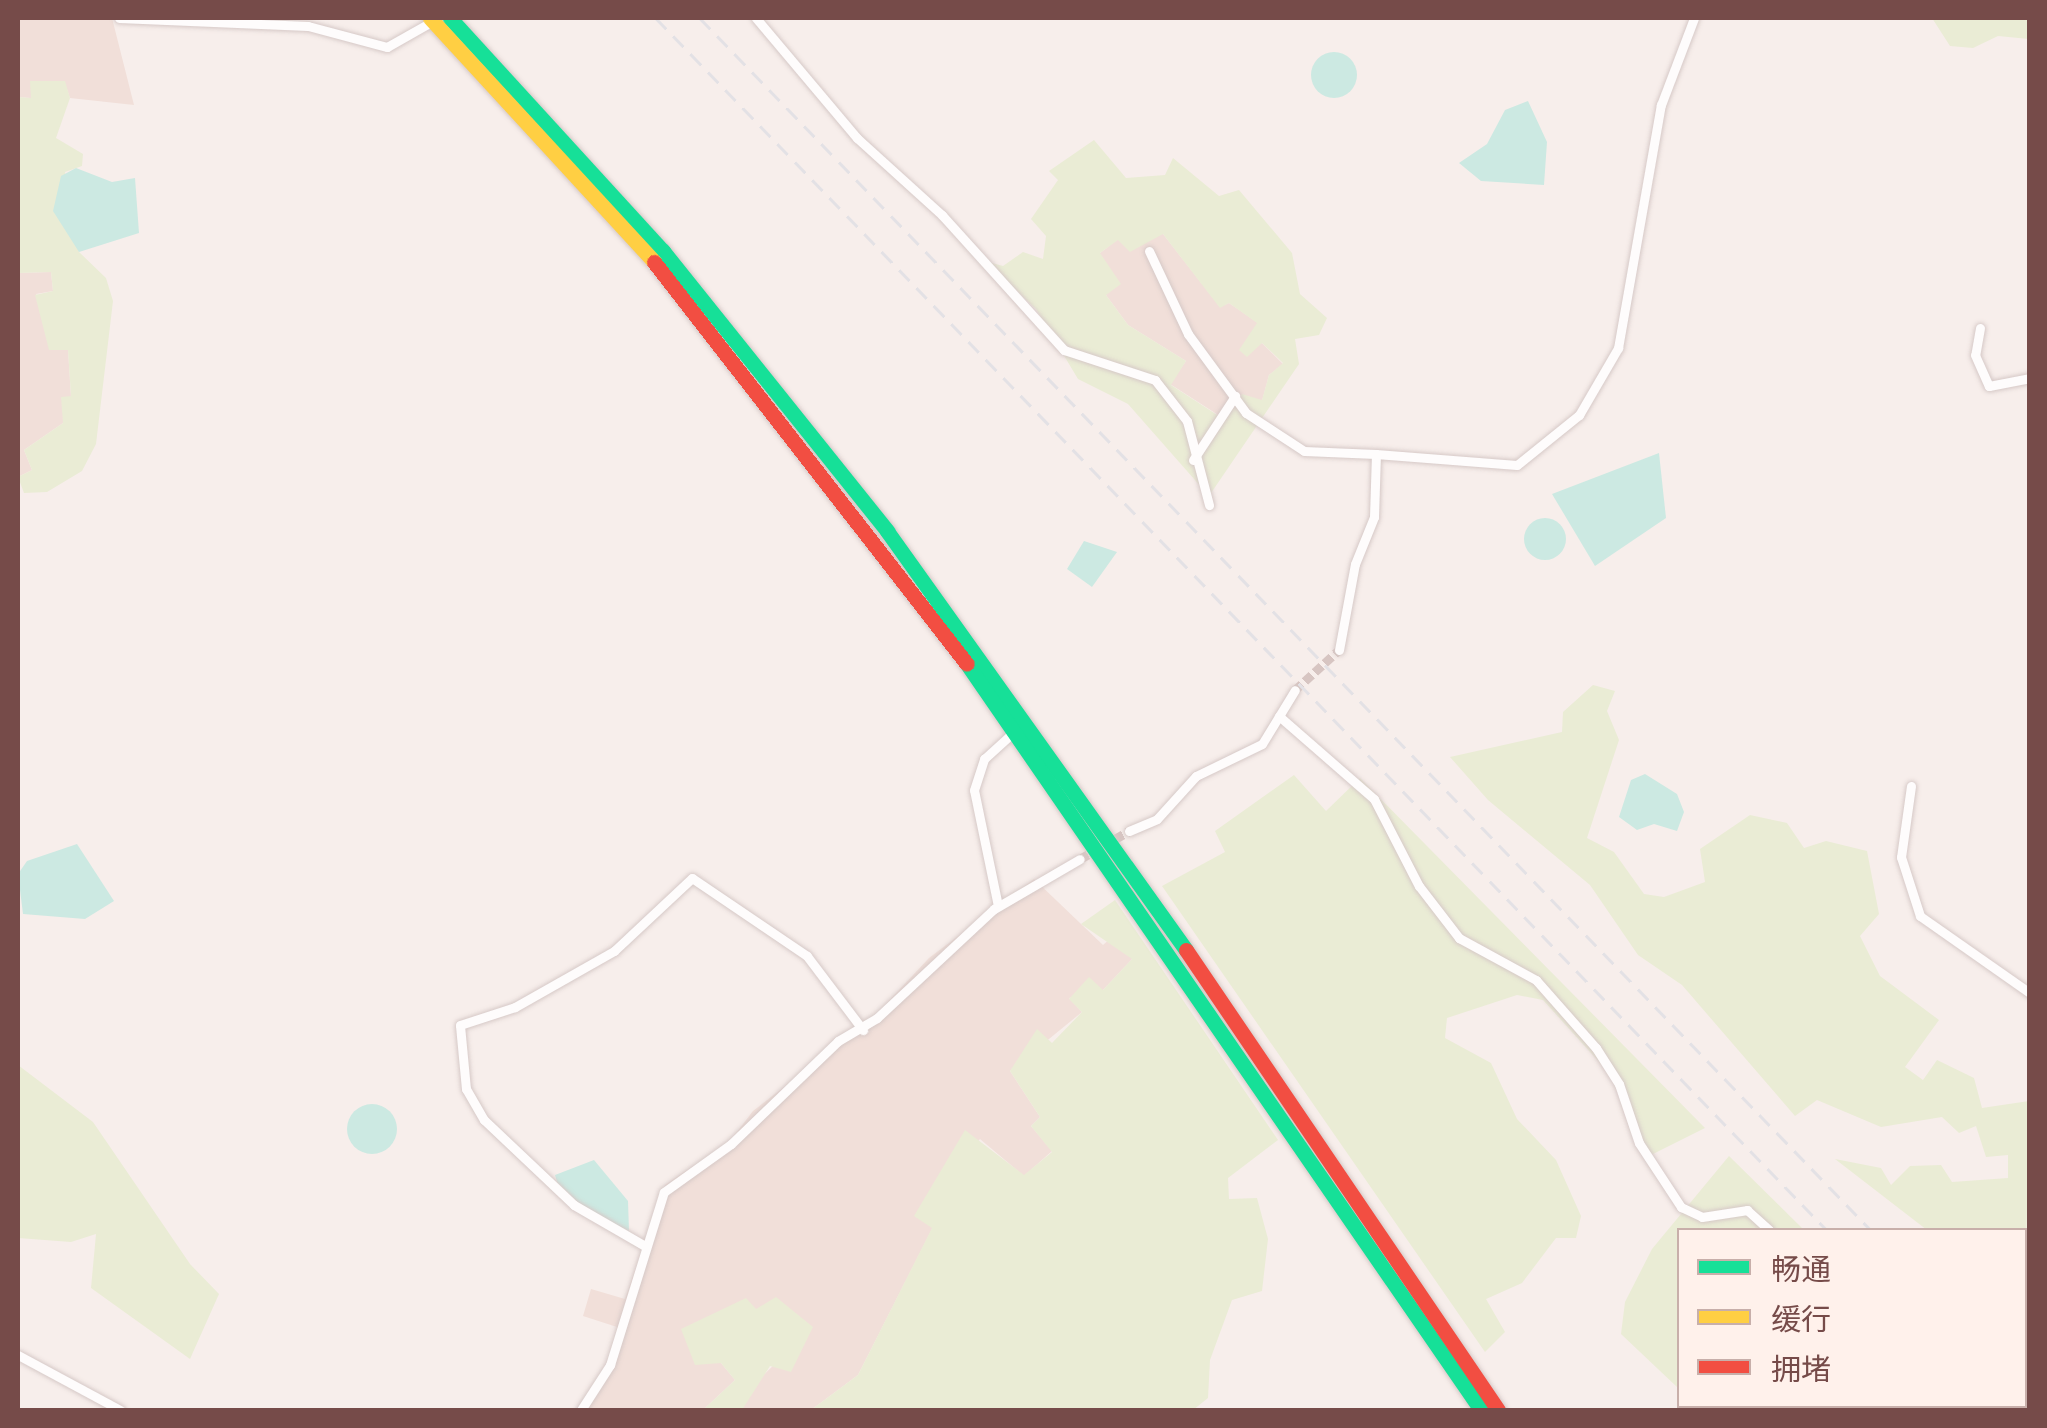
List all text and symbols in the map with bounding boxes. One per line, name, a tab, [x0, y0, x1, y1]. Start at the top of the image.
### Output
legend	[1677, 1228, 2027, 1408]
text: 畅通	[1771, 1252, 1831, 1286]
text: 缓行	[1771, 1302, 1831, 1336]
text: 拥堵	[1771, 1352, 1831, 1386]

